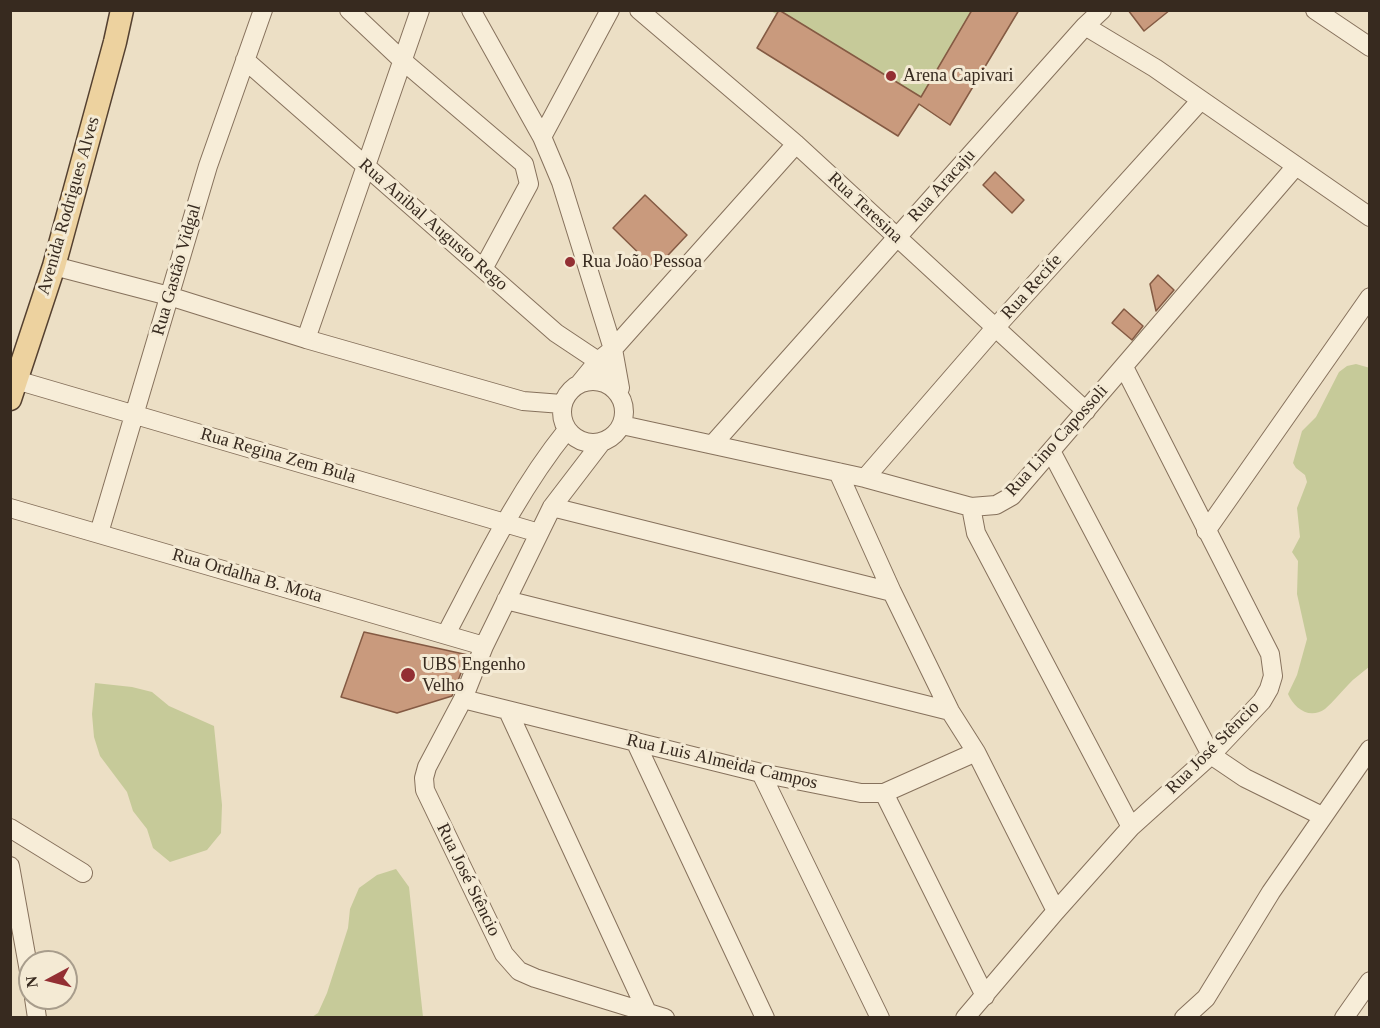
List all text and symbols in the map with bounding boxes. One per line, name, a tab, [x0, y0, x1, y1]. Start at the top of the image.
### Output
place label: Arena Capivari	[903, 65, 1013, 87]
marker: Arena Capivari	[884, 69, 898, 83]
street label: Avenida Rodrigues Alves	[33, 114, 105, 298]
street label: Rua Aracaju	[904, 145, 980, 227]
street label: Rua Anibal Augusto Rego	[354, 154, 512, 296]
street label: Rua Teresina	[823, 168, 907, 248]
street label: Rua Gastão Vidgal	[148, 202, 206, 338]
street label: Rua Recife	[997, 250, 1067, 324]
place label: Rua João Pessoa	[582, 251, 702, 273]
marker: Rua João Pessoa	[563, 255, 577, 269]
street label: Rua Lino Capossoli	[1001, 381, 1113, 501]
street label: Rua Regina Zem Bula	[198, 424, 358, 488]
street label: Rua Ordalha B. Mota	[170, 544, 324, 608]
place label: UBS Engenho Velho	[422, 654, 526, 696]
marker: UBS Engenho Velho	[399, 666, 417, 684]
street label: Rua José Stêncio	[1162, 697, 1264, 799]
street label: Rua Luis Almeida Campos	[624, 729, 820, 795]
street label: Rua José Stêncio	[431, 820, 505, 940]
north arrow	[18, 950, 78, 1010]
text: N	[22, 975, 41, 989]

